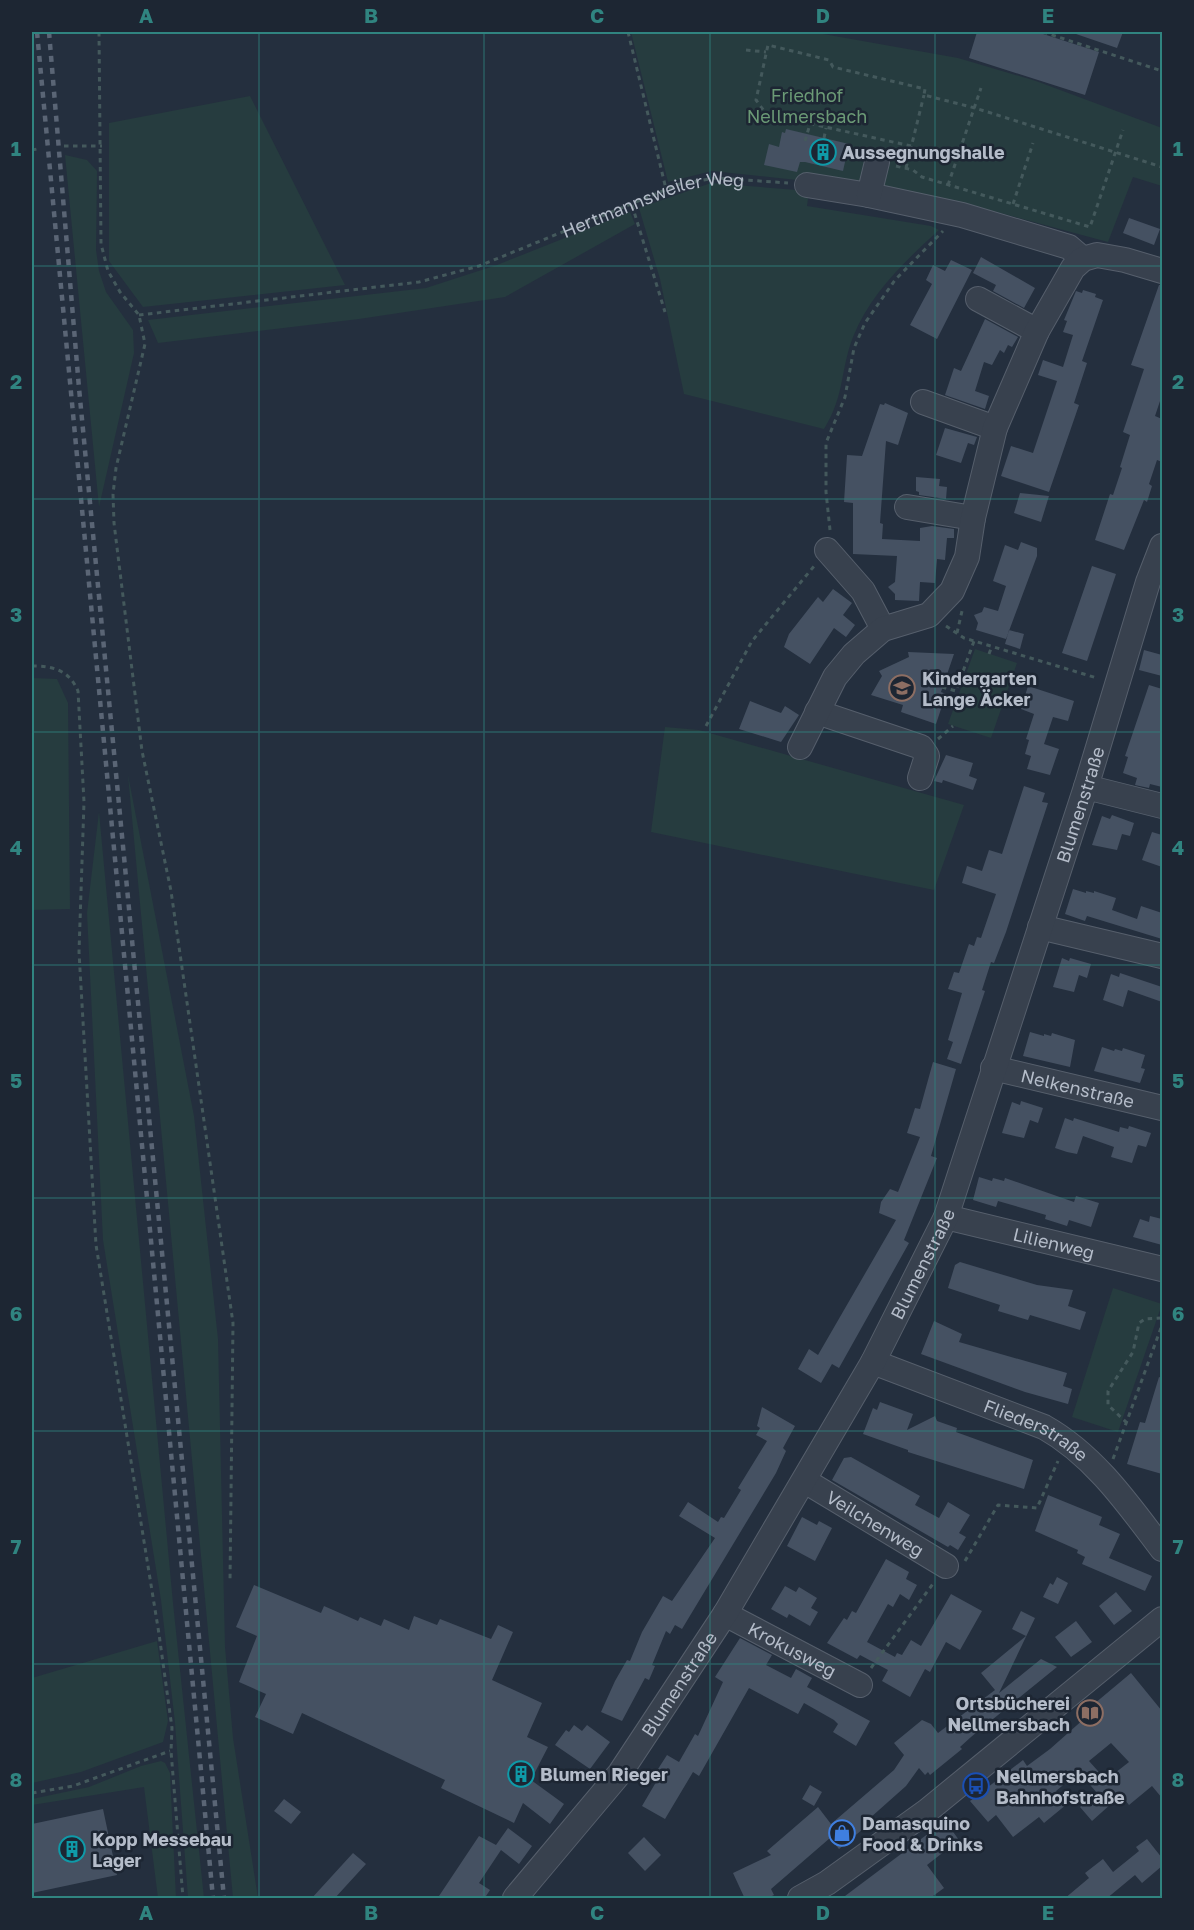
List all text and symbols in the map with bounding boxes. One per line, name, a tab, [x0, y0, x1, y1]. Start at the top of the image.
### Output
text: A	[139, 3, 153, 27]
text: B	[364, 3, 378, 27]
text: C	[590, 3, 604, 27]
text: D	[816, 3, 830, 27]
text: E	[1042, 3, 1054, 27]
park label: Friedhof Nellmersbach	[747, 84, 867, 127]
text: 1	[11, 136, 21, 160]
text: 1	[1173, 136, 1183, 160]
building icon: Aussegnungshalle	[808, 137, 838, 167]
place label: Aussegnungshalle	[842, 141, 1005, 163]
street label: Hertmannsweiler Weg	[558, 166, 745, 242]
text: 2	[10, 369, 22, 393]
text: 2	[1172, 369, 1184, 393]
text: 3	[10, 602, 22, 626]
text: 3	[1172, 602, 1184, 626]
place label: Kindergarten Lange Äcker	[922, 667, 1037, 710]
school or university icon: Kindergarten Lange Äcker	[887, 673, 917, 703]
street label: Blumenstraße	[1051, 744, 1109, 866]
text: 4	[10, 835, 22, 859]
text: 4	[1172, 835, 1184, 859]
street label: Nelkenstraße	[1019, 1064, 1137, 1112]
text: 5	[10, 1068, 22, 1092]
text: 5	[1172, 1068, 1184, 1092]
street label: Blumenstraße	[885, 1206, 959, 1323]
street label: Lilienweg	[1011, 1223, 1097, 1263]
text: 6	[10, 1301, 22, 1325]
text: 6	[1172, 1301, 1184, 1325]
street label: Fliederstraße	[981, 1394, 1093, 1466]
street label: Veilchenweg	[822, 1486, 928, 1561]
text: 7	[11, 1534, 22, 1558]
text: 7	[1173, 1534, 1184, 1558]
street label: Krokusweg	[744, 1617, 840, 1682]
street label: Blumenstraße	[636, 1627, 721, 1740]
place label: Ortsbücherei Nellmersbach	[947, 1692, 1070, 1735]
library icon: Ortsbücherei Nellmersbach	[1075, 1698, 1105, 1728]
building icon: Blumen Rieger	[506, 1759, 536, 1789]
place label: Blumen Rieger	[540, 1763, 668, 1785]
place label: Nellmersbach Bahnhofstraße	[996, 1765, 1125, 1808]
text: 8	[10, 1767, 22, 1791]
text: 8	[1172, 1767, 1184, 1791]
bus stop icon: Nellmersbach Bahnhofstraße	[961, 1771, 991, 1801]
place label: Damasquino Food & Drinks	[862, 1812, 983, 1855]
shop icon: Damasquino Food & Drinks	[827, 1818, 857, 1848]
place label: Kopp Messebau Lager	[92, 1828, 232, 1871]
building icon: Kopp Messebau Lager	[57, 1834, 87, 1864]
text: A	[139, 1900, 153, 1924]
text: B	[364, 1900, 378, 1924]
text: C	[590, 1900, 604, 1924]
text: D	[816, 1900, 830, 1924]
text: E	[1042, 1900, 1054, 1924]

